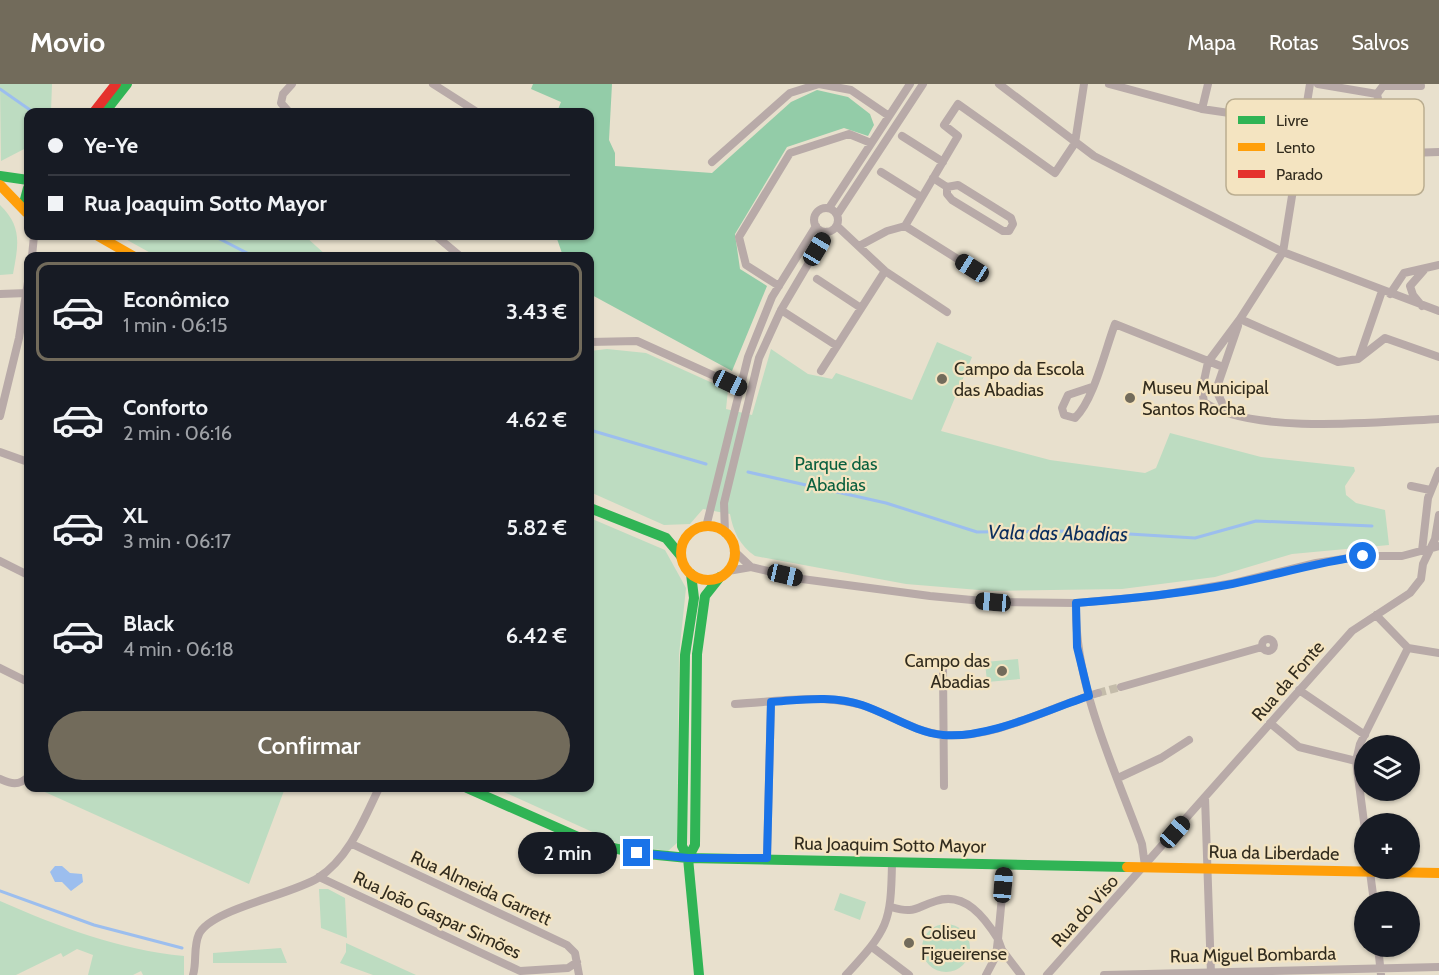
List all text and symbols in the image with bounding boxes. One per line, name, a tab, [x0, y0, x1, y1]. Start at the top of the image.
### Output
text: Movio	[30, 25, 105, 59]
text: Mapa	[1187, 30, 1236, 55]
text: Rotas	[1269, 30, 1318, 55]
text: Salvos	[1351, 30, 1409, 55]
legend	[1226, 99, 1424, 195]
text: Livre	[1276, 111, 1308, 130]
text: Ye-Ye	[84, 132, 138, 159]
text: Lento	[1276, 138, 1315, 157]
text: Parado	[1276, 165, 1323, 184]
text: Rua Joaquim Sotto Mayor	[84, 190, 327, 217]
car	[800, 229, 834, 269]
car	[952, 251, 992, 285]
icon: car	[51, 285, 105, 339]
text: Econômico	[123, 286, 229, 313]
text: 3.43 €	[506, 298, 567, 325]
text: 1 min · 06:15	[123, 313, 228, 337]
place label: Campo da Escola das Abadias	[954, 358, 1085, 401]
car	[710, 367, 750, 399]
marker: Campo da Escola das Abadias	[935, 372, 949, 386]
place label: Museu Municipal Santos Rocha	[1142, 377, 1269, 420]
marker: Museu Municipal Santos Rocha	[1123, 391, 1137, 405]
icon: car	[51, 393, 105, 447]
text: Conforto	[123, 394, 208, 421]
text: 4.62 €	[506, 406, 567, 433]
text: 2 min · 06:16	[123, 421, 232, 445]
park label: Parque das Abadias	[795, 453, 877, 496]
icon: car	[51, 501, 105, 555]
text: XL	[123, 502, 148, 529]
text: 5.82 €	[506, 514, 567, 541]
water label: Vala das Abadias	[988, 520, 1128, 546]
text: 3 min · 06:17	[123, 529, 231, 553]
route start	[1349, 542, 1376, 569]
car	[765, 562, 805, 588]
car	[974, 591, 1012, 613]
icon: car	[51, 609, 105, 663]
text: Black	[123, 610, 174, 637]
text: 6.42 €	[506, 622, 567, 649]
street label: Rua da Fonte	[1247, 636, 1329, 726]
text: 4 min · 06:18	[123, 637, 234, 661]
place label: Campo das Abadias	[904, 650, 990, 693]
marker: Campo das Abadias	[995, 664, 1009, 678]
button: Confirmar	[48, 711, 570, 780]
map controls	[1354, 735, 1420, 957]
button: layers	[1354, 735, 1420, 801]
car	[1156, 813, 1194, 851]
button: +	[1354, 813, 1420, 879]
callout: 2 min	[517, 832, 616, 874]
street label: Rua Joaquim Sotto Mayor	[794, 832, 987, 858]
route end	[623, 839, 650, 866]
text: 2 min	[543, 841, 592, 865]
street label: Rua da Liberdade	[1208, 841, 1340, 865]
street label: Rua Almeida Garrett	[407, 846, 555, 930]
street label: Rua João Gaspar Simões	[350, 866, 524, 964]
car	[992, 866, 1014, 904]
street label: Rua do Viso	[1047, 870, 1123, 952]
button: −	[1354, 891, 1420, 957]
place label: Coliseu Figueirense	[921, 922, 1007, 965]
marker: Coliseu Figueirense	[902, 936, 916, 950]
street label: Rua Miguel Bombarda	[1170, 943, 1337, 967]

